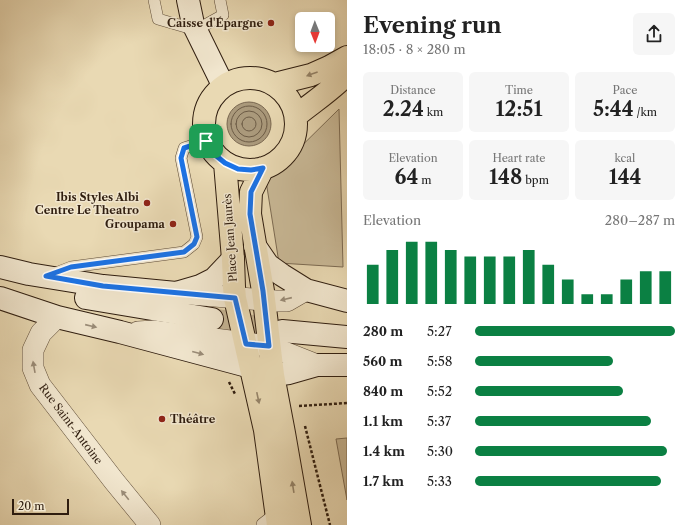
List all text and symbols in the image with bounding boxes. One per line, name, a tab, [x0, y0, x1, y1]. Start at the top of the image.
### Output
north arrow	[295, 12, 335, 52]
map controls	[295, 12, 335, 52]
text: Evening run	[363, 12, 502, 39]
button: share	[633, 13, 675, 55]
place label: Caisse d'Épargne	[167, 16, 263, 30]
marker: Caisse d'Épargne	[266, 18, 276, 28]
text: 18:05 · 8 × 280 m	[363, 41, 466, 57]
one-way arrow	[306, 71, 318, 77]
text: Distance	[390, 83, 436, 97]
text: Time	[505, 83, 533, 97]
text: Pace	[613, 83, 637, 97]
text: 2.24	[383, 97, 424, 121]
text: 12:51	[496, 97, 542, 121]
text: 5:44	[593, 97, 634, 121]
text: km	[424, 105, 443, 119]
text: /km	[634, 105, 657, 119]
pin	[189, 124, 223, 158]
icon: arrive	[195, 130, 217, 152]
text: Elevation	[388, 151, 438, 165]
text: Heart rate	[492, 151, 546, 165]
text: kcal	[615, 151, 635, 165]
text: 64	[395, 165, 418, 189]
text: 148	[489, 165, 522, 189]
text: 144	[609, 165, 641, 189]
text: m	[418, 173, 432, 187]
text: bpm	[522, 173, 549, 187]
place label: Ibis Styles Albi Centre Le Theatro	[35, 190, 139, 217]
street label: Place Jean Jaurès	[220, 193, 240, 283]
marker: Ibis Styles Albi Centre Le Theatro	[142, 198, 152, 208]
text: Elevation	[363, 212, 421, 228]
text: 280–287 m	[605, 212, 675, 228]
place label: Groupama	[105, 217, 166, 231]
marker: Groupama	[168, 219, 178, 229]
one-way arrow	[279, 297, 292, 303]
one-way arrow	[85, 323, 97, 329]
text: 280 m	[363, 323, 403, 339]
text: 5:27	[427, 323, 452, 339]
one-way arrow	[192, 350, 204, 356]
text: 560 m	[363, 353, 402, 369]
text: 5:58	[427, 353, 452, 369]
one-way arrow	[31, 361, 37, 373]
street label: Rue Saint-Antoine	[36, 381, 106, 467]
text: 840 m	[363, 383, 403, 399]
text: 5:52	[427, 383, 452, 399]
one-way arrow	[256, 392, 262, 404]
place label: Théâtre	[170, 412, 216, 426]
text: 1.1 km	[363, 413, 403, 429]
text: 5:37	[427, 413, 451, 429]
marker: Théâtre	[157, 414, 167, 424]
text: 1.4 km	[363, 443, 405, 459]
text: 5:30	[427, 443, 453, 459]
text: 1.7 km	[363, 473, 404, 489]
text: 5:33	[427, 473, 452, 489]
one-way arrow	[290, 480, 296, 493]
one-way arrow	[121, 489, 130, 500]
scale bar	[12, 497, 69, 516]
text: 20 m	[18, 499, 44, 513]

